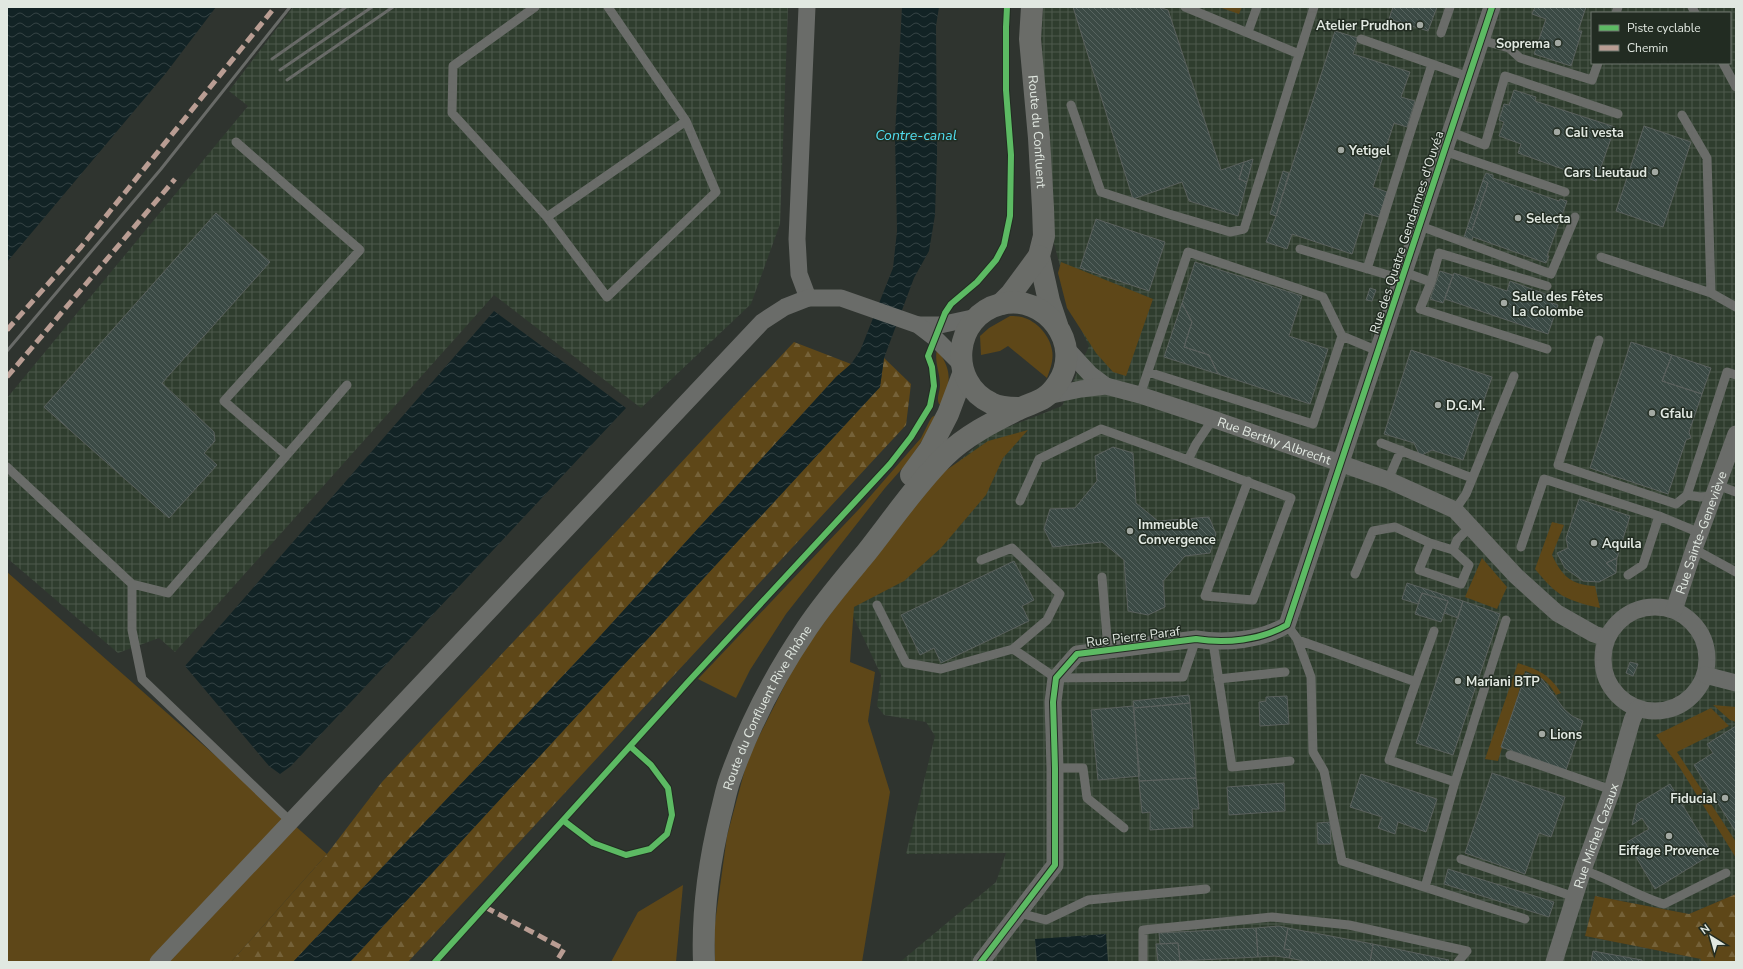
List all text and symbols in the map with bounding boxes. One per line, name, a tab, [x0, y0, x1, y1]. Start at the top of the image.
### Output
legend	[1591, 12, 1731, 64]
place label: Atelier Prudhon	[1316, 17, 1412, 35]
marker: Atelier Prudhon	[1415, 20, 1425, 30]
text: Piste cyclable	[1627, 20, 1701, 36]
place label: Soprema	[1496, 35, 1550, 53]
marker: Soprema	[1553, 38, 1563, 48]
text: Chemin	[1627, 40, 1668, 56]
street label: Route du Confluent	[1023, 74, 1050, 189]
place label: Cali vesta	[1565, 124, 1624, 142]
water label: Contre-canal	[875, 126, 957, 145]
marker: Cali vesta	[1552, 127, 1562, 137]
street label: Rue des Quatre Gendarmes d'Ouvéa	[1366, 128, 1448, 336]
place label: Yetigel	[1348, 142, 1391, 160]
marker: Yetigel	[1336, 145, 1346, 155]
place label: Cars Lieutaud	[1564, 164, 1647, 182]
marker: Cars Lieutaud	[1650, 167, 1660, 177]
place label: Selecta	[1526, 210, 1571, 228]
marker: Selecta	[1513, 213, 1523, 223]
place label: Salle des Fêtes La Colombe	[1512, 288, 1603, 321]
marker: Salle des Fêtes La Colombe	[1499, 298, 1509, 308]
place label: D.G.M.	[1446, 397, 1485, 415]
marker: D.G.M.	[1433, 400, 1443, 410]
place label: Gfalu	[1660, 405, 1693, 423]
marker: Gfalu	[1647, 408, 1657, 418]
street label: Rue Berthy Albrecht	[1215, 413, 1334, 470]
street label: Rue Sainte-Geneviève	[1672, 469, 1732, 597]
place label: Immeuble Convergence	[1138, 516, 1216, 549]
marker: Immeuble Convergence	[1125, 526, 1135, 536]
place label: Aquila	[1602, 535, 1642, 553]
marker: Aquila	[1589, 538, 1599, 548]
street label: Route du Confluent Rive Rhône	[719, 622, 816, 792]
street label: Rue Pierre Paraf	[1085, 622, 1182, 652]
place label: Mariani BTP	[1466, 673, 1540, 691]
marker: Mariani BTP	[1453, 676, 1463, 686]
place label: Lions	[1550, 726, 1582, 744]
marker: Lions	[1537, 729, 1547, 739]
street label: Rue Michel Cazaux	[1570, 781, 1623, 891]
place label: Fiducial	[1670, 790, 1718, 808]
marker: Fiducial	[1720, 793, 1730, 803]
marker: Eiffage Provence	[1664, 831, 1674, 841]
place label: Eiffage Provence	[1619, 842, 1719, 860]
north arrow	[1691, 917, 1731, 957]
text: N	[1697, 921, 1713, 938]

